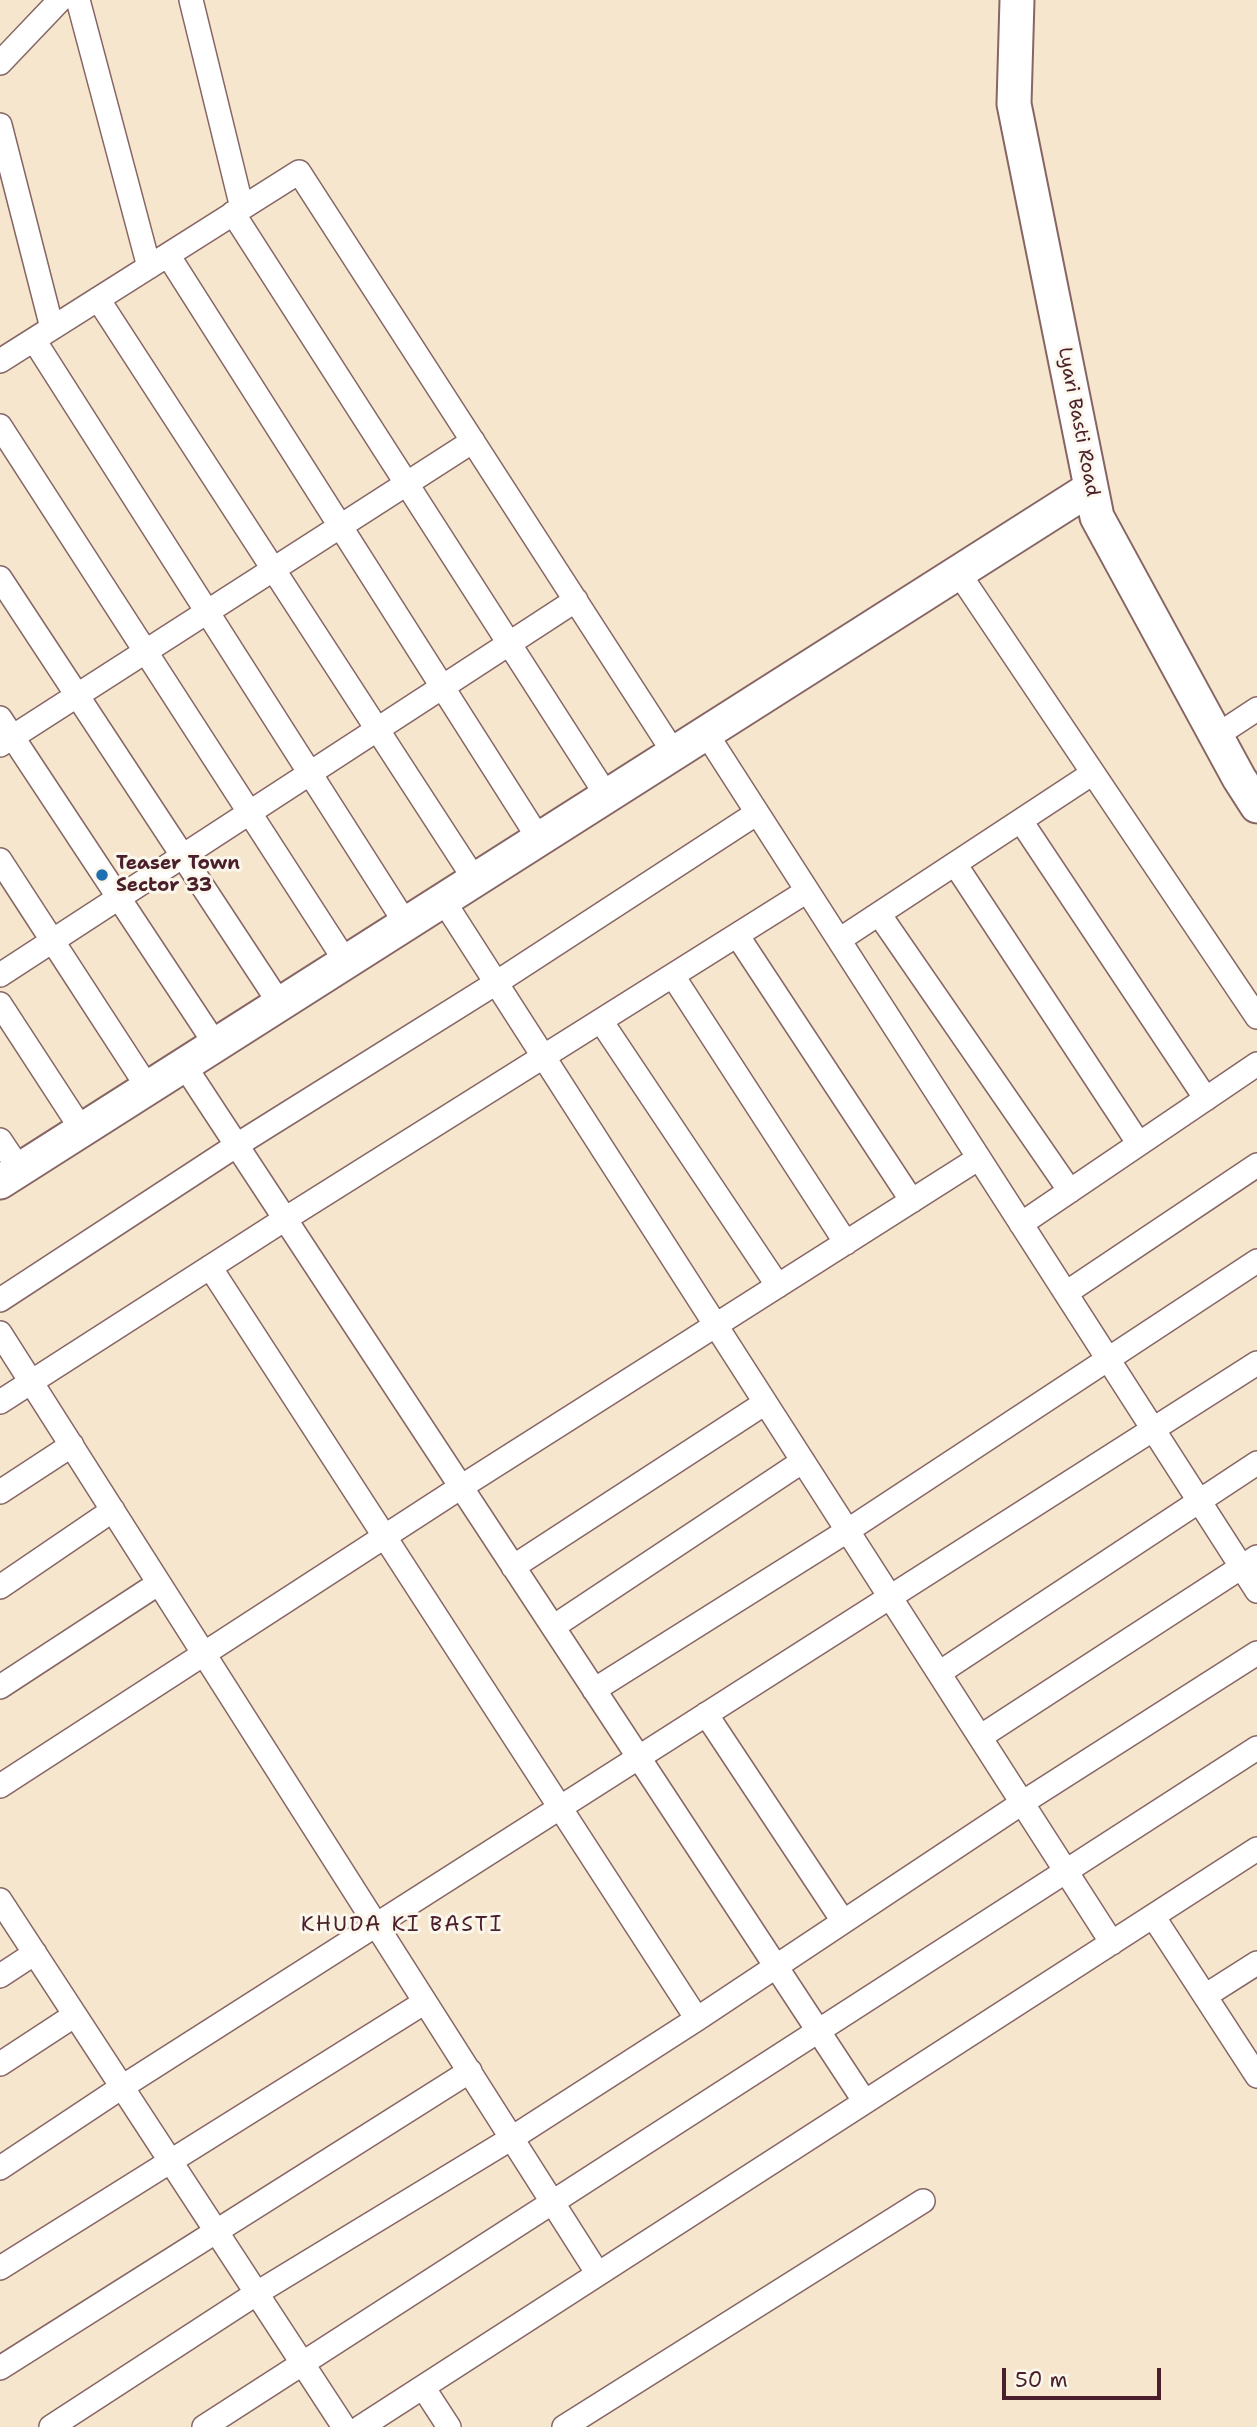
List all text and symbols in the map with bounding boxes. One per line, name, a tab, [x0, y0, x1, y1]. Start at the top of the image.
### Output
street label: Lyari Basti Road	[1052, 345, 1104, 499]
place label: Teaser Town Sector 33	[116, 853, 240, 897]
marker: Teaser Town Sector 33	[94, 867, 110, 883]
district label: KHUDA KI BASTI	[302, 1913, 502, 1939]
scale bar	[1005, 2354, 1164, 2398]
text: 50 m	[1015, 2366, 1068, 2394]

